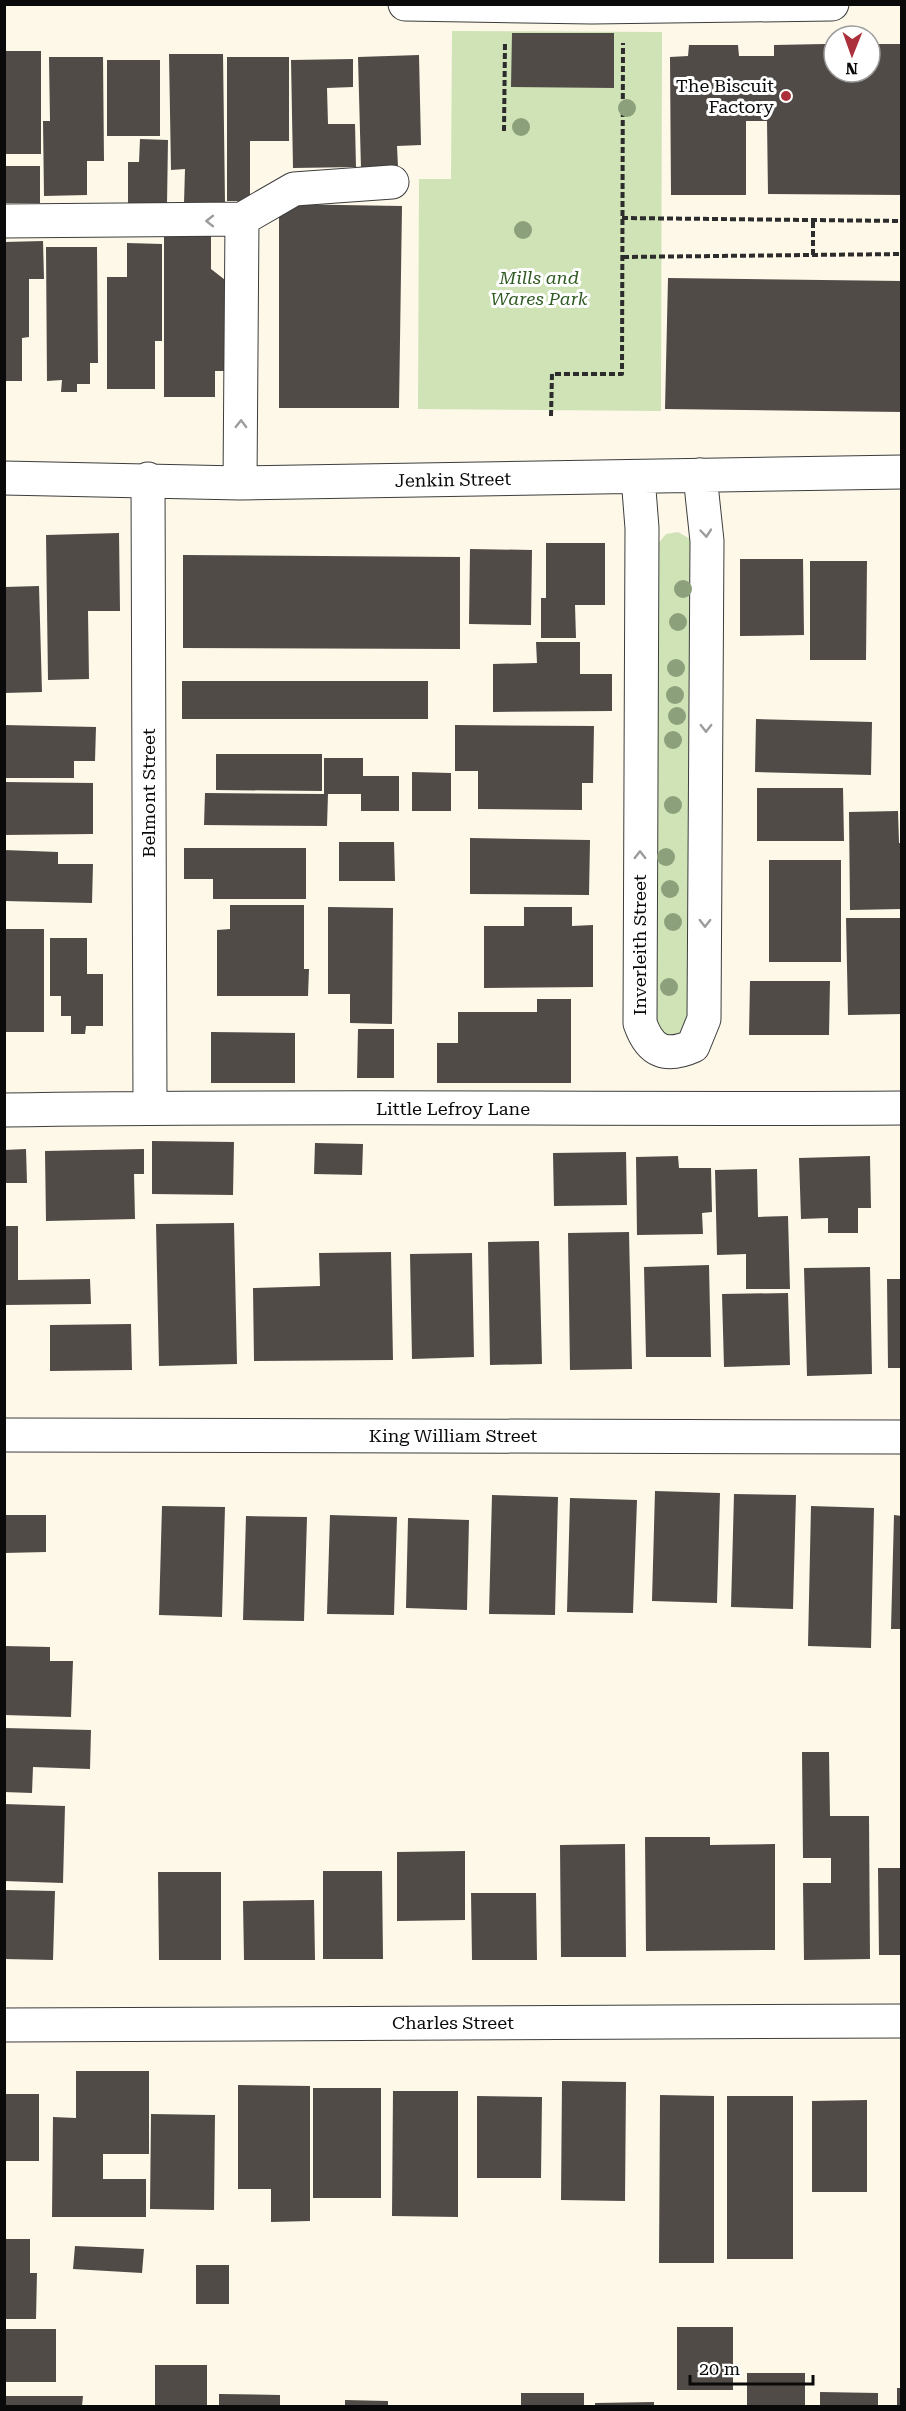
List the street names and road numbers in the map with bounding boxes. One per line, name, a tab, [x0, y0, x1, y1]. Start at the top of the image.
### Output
street label: Jenkin Street	[395, 468, 511, 491]
street label: Belmont Street	[138, 728, 159, 858]
street label: Inverleith Street	[629, 874, 650, 1016]
street label: Little Lefroy Lane	[376, 1098, 530, 1119]
street label: King William Street	[369, 1425, 537, 1446]
street label: Charles Street	[392, 2012, 514, 2033]

